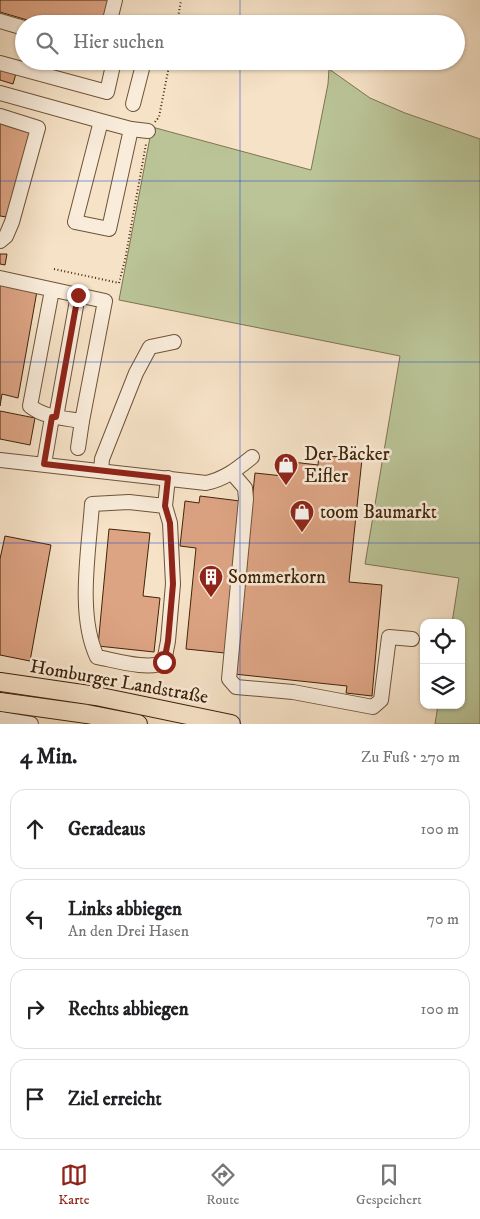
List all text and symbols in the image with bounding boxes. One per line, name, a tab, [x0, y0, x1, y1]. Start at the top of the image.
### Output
search box	[15, 15, 465, 70]
icon: search	[33, 29, 61, 57]
text: Hier suchen	[73, 31, 164, 54]
route end	[67, 284, 90, 307]
place label: Der Bäcker Eifler	[304, 443, 390, 488]
shop icon: Der Bäcker Eifler	[273, 452, 299, 486]
shop icon: toom Baumarkt	[289, 499, 315, 533]
place label: toom Baumarkt	[320, 501, 437, 524]
building icon: Sommerkorn	[198, 564, 224, 598]
place label: Sommerkorn	[228, 566, 326, 589]
map controls	[420, 619, 465, 709]
button: locate	[420, 619, 465, 664]
route start	[153, 651, 176, 674]
street label: Homburger Landstraße	[28, 655, 210, 709]
button: layers	[420, 664, 465, 709]
text: 4 Min.	[20, 744, 77, 770]
text: Zu Fuß · 270 m	[361, 747, 460, 767]
icon: ahead	[21, 815, 49, 843]
text: Geradeaus	[68, 818, 145, 841]
text: 100 m	[421, 819, 459, 839]
text: Links abbiegen	[68, 898, 182, 921]
icon: left	[21, 905, 49, 933]
text: 70 m	[427, 909, 459, 929]
text: An den Drei Hasen	[68, 921, 189, 941]
icon: right	[21, 995, 49, 1023]
text: Rechts abbiegen	[68, 998, 189, 1021]
text: 100 m	[421, 999, 459, 1019]
icon: arrive	[21, 1085, 49, 1113]
text: Ziel erreicht	[68, 1088, 162, 1111]
tab: Karte	[58, 1161, 90, 1209]
tab: Route	[206, 1161, 239, 1209]
tab: Gespeichert	[356, 1161, 422, 1209]

